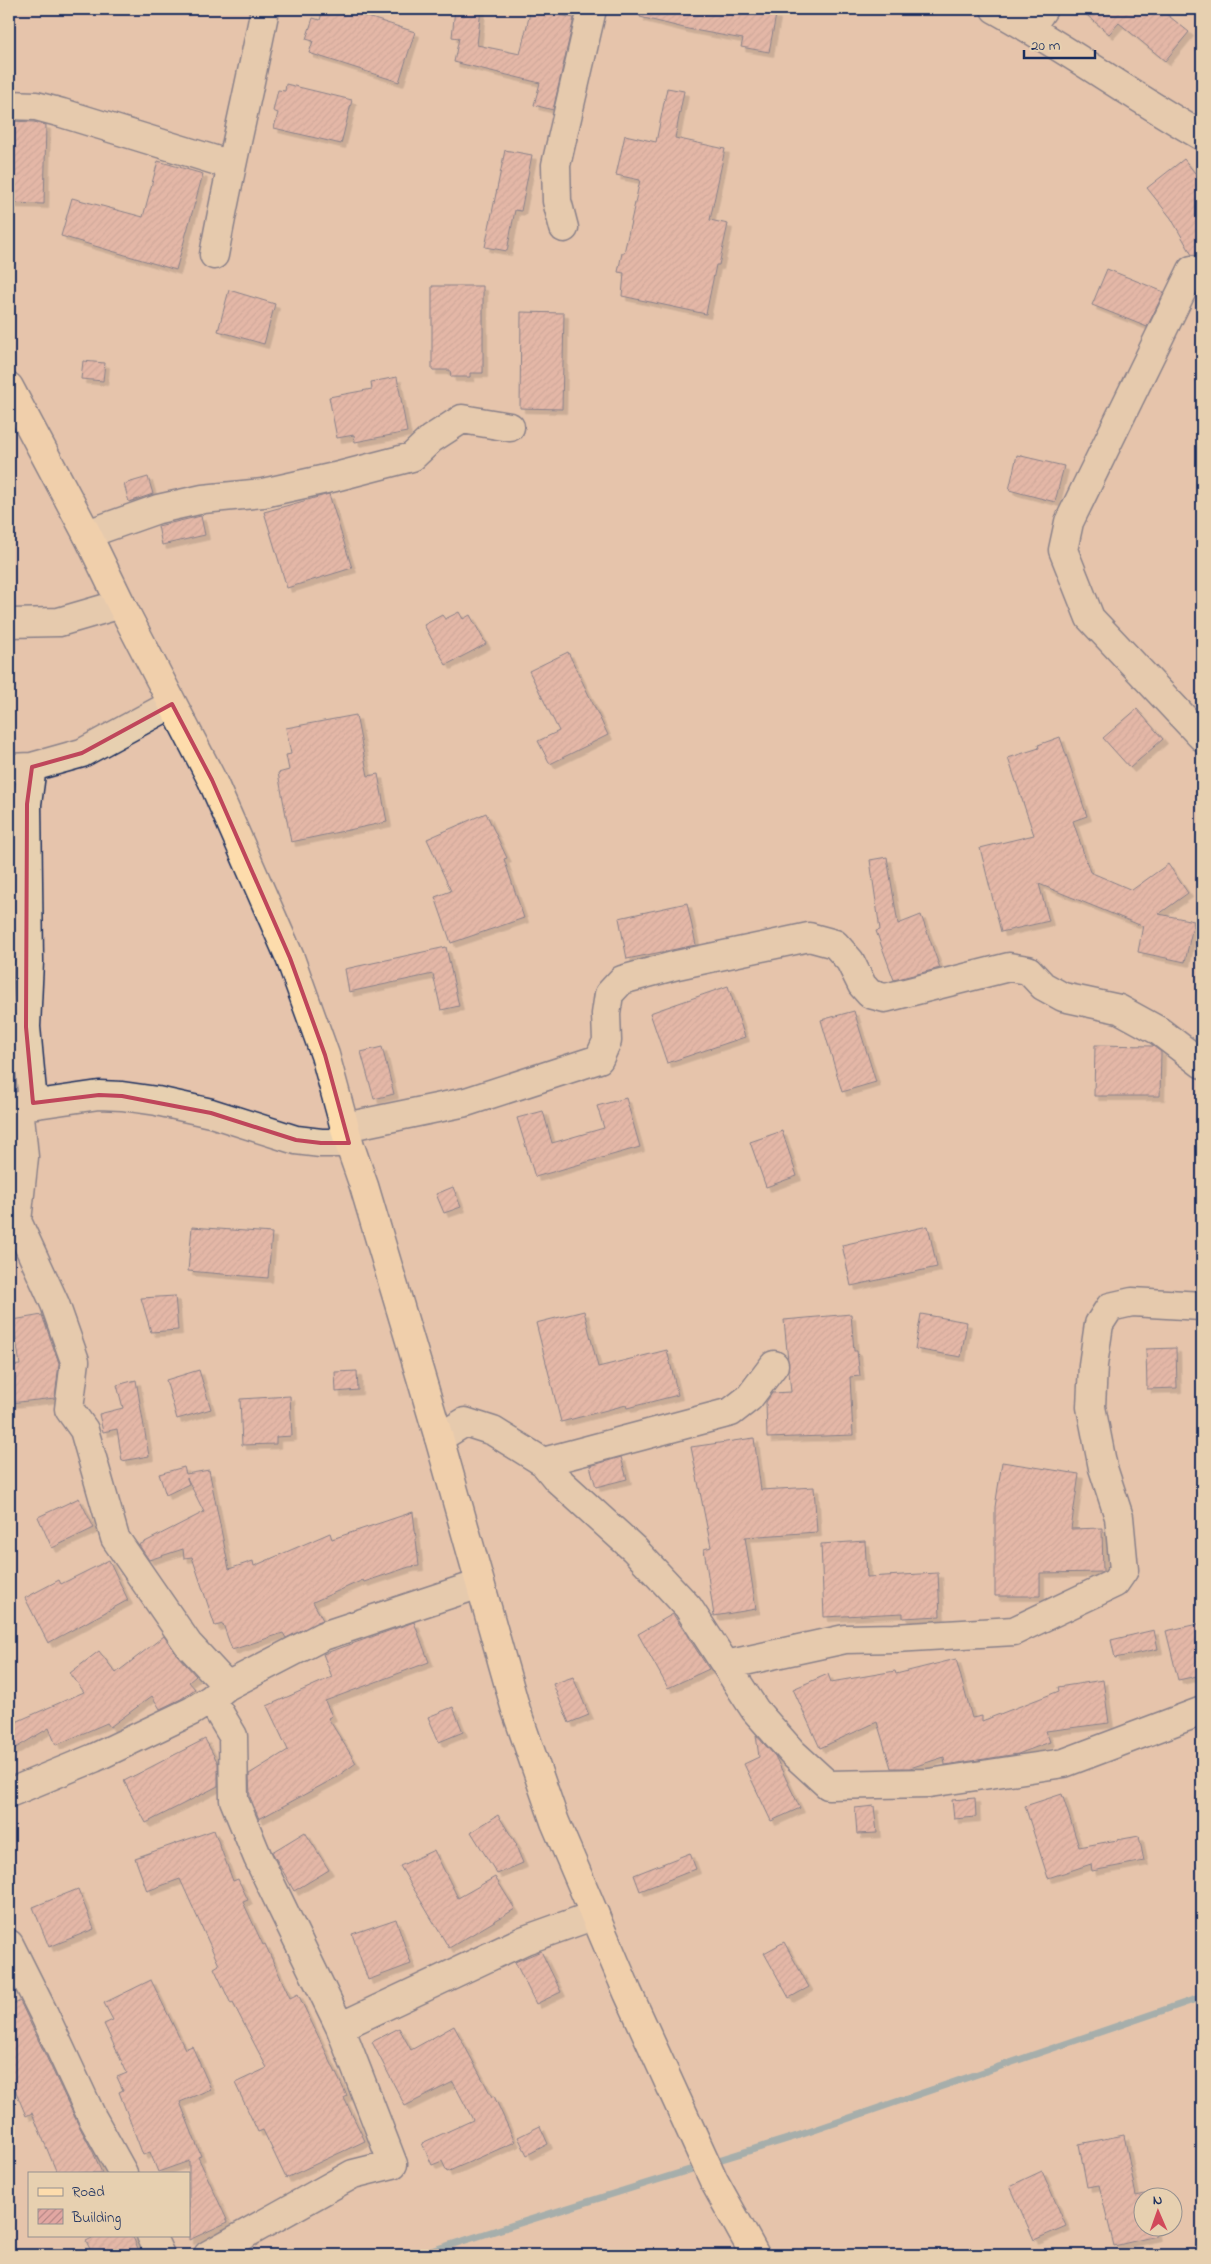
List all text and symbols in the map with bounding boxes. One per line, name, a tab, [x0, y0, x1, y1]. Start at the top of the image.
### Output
scale bar	[1024, 28, 1095, 60]
text: 20 m	[1031, 35, 1061, 57]
legend	[28, 2172, 190, 2236]
text: Road	[72, 2181, 105, 2203]
north arrow	[1134, 2186, 1184, 2236]
text: N	[1153, 2190, 1163, 2211]
text: Building	[71, 2207, 121, 2230]

